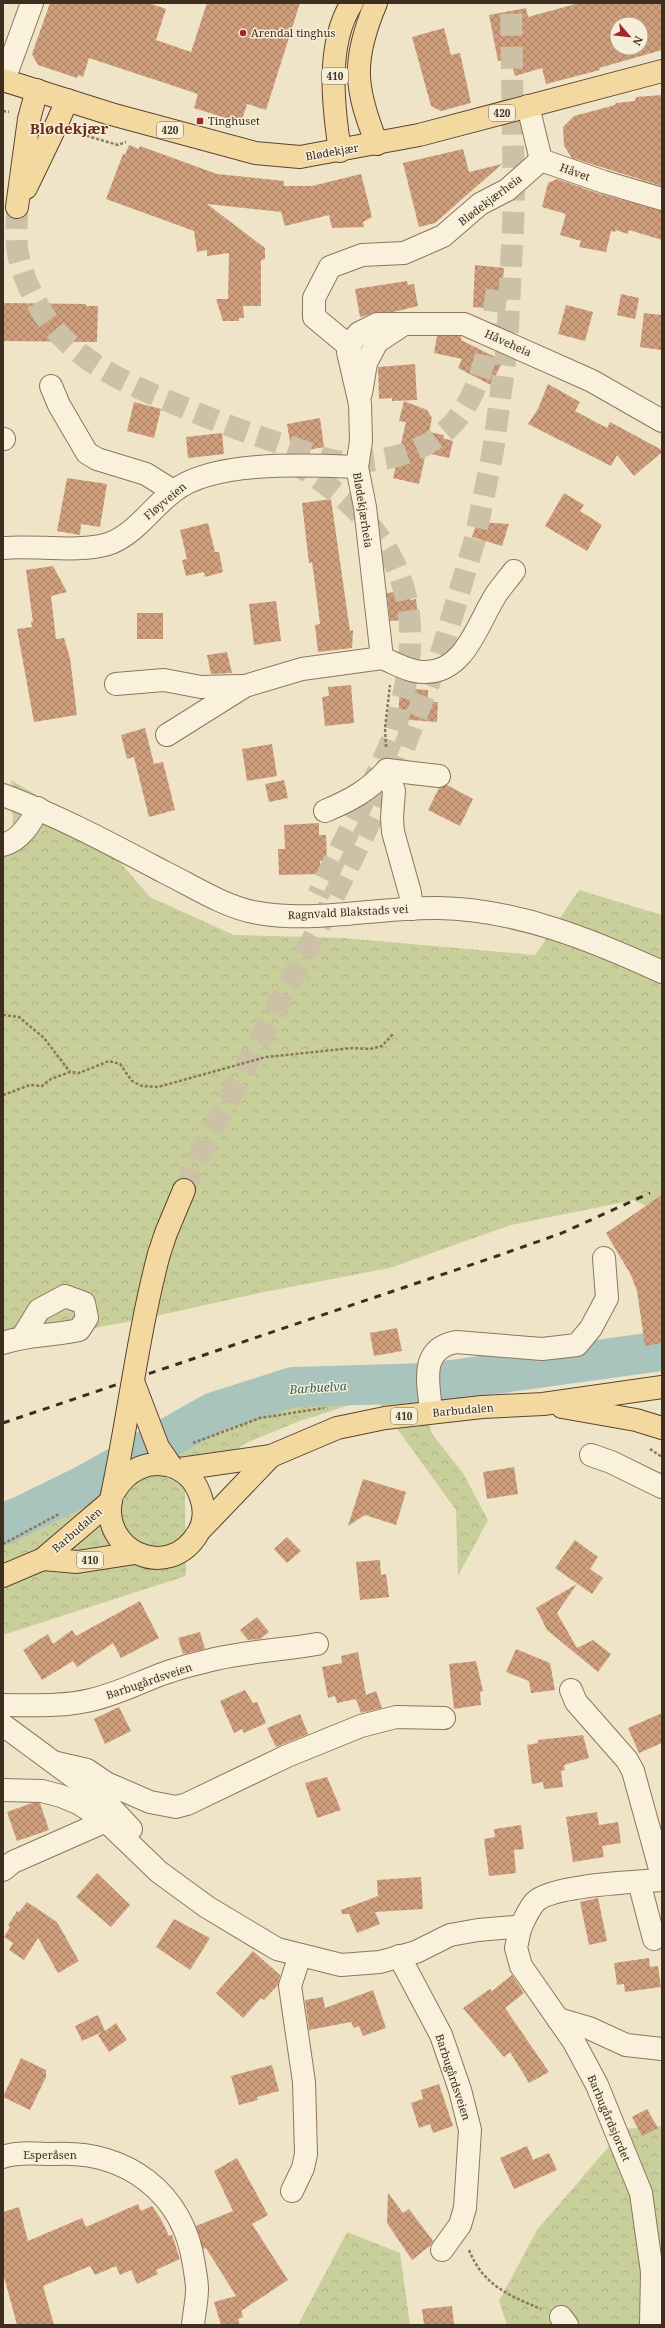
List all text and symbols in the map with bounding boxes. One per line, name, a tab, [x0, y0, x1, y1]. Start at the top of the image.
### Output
north arrow	[609, 16, 649, 56]
place label: Arendal tinghus	[251, 25, 336, 40]
marker: Arendal tinghus	[238, 28, 248, 38]
text: N	[629, 34, 647, 49]
road number: 410	[322, 68, 348, 84]
road number: 420	[489, 105, 515, 121]
place label: Tinghuset	[208, 113, 260, 128]
marker: Tinghuset	[195, 116, 205, 126]
district label: Blødekjær	[30, 118, 108, 138]
road number: 420	[157, 122, 183, 138]
street label: Blødekjær	[304, 139, 360, 164]
street label: Håvet	[558, 159, 592, 184]
street label: Blødekjærheia	[455, 171, 525, 229]
street label: Håveheia	[482, 326, 534, 360]
street label: Blødekjærheia	[350, 471, 377, 549]
street label: Fløyveien	[140, 478, 189, 523]
street label: Ragnvald Blakstads vei	[287, 901, 409, 922]
water label: Barbuelva	[288, 1377, 347, 1398]
street label: Barbudalen	[432, 1399, 494, 1420]
road number: 410	[391, 1408, 417, 1424]
street label: Barbudalen	[48, 1504, 105, 1556]
road number: 410	[77, 1552, 103, 1568]
street label: Barbugårdsveien	[104, 1659, 194, 1702]
street label: Barbugårdsveien	[432, 2032, 475, 2122]
street label: Barbugårdsjordet	[584, 2072, 635, 2163]
street label: Esperåsen	[23, 2147, 77, 2162]

